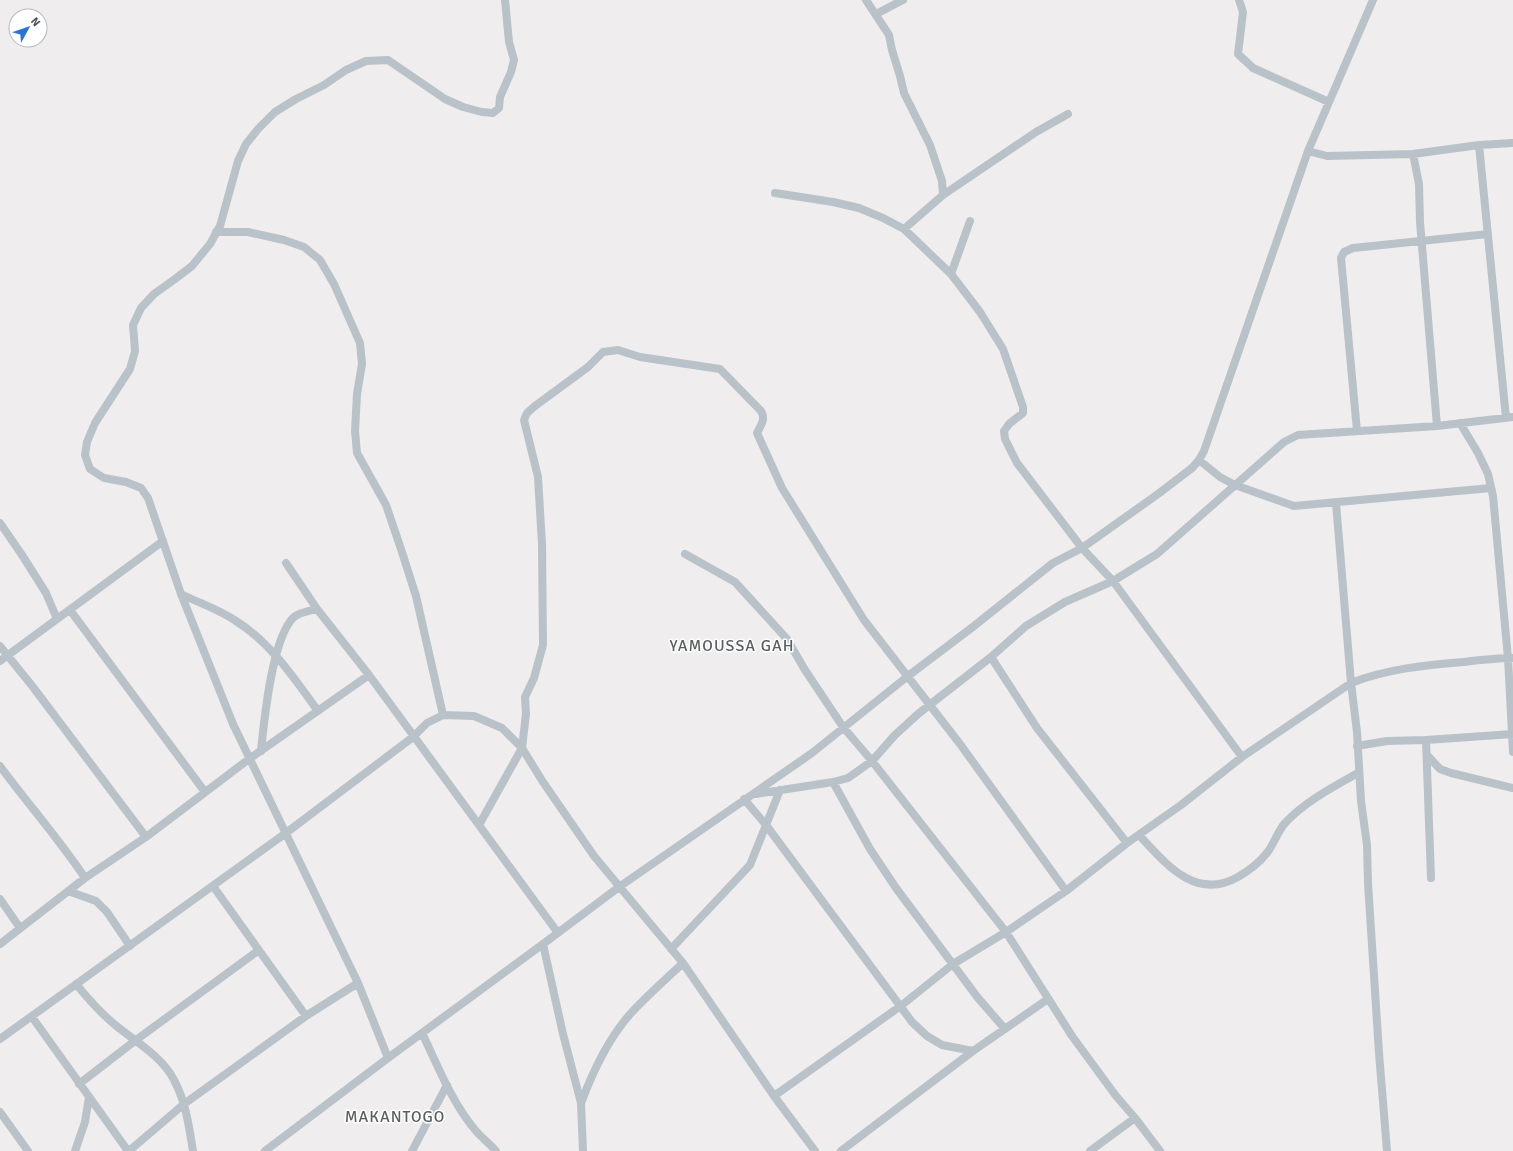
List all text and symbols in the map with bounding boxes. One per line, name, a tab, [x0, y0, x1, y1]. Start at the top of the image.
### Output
north arrow	[8, 8, 48, 48]
text: N	[28, 15, 43, 29]
district label: YAMOUSSA GAH	[669, 636, 795, 656]
district label: MAKANTOGO	[345, 1107, 445, 1127]

